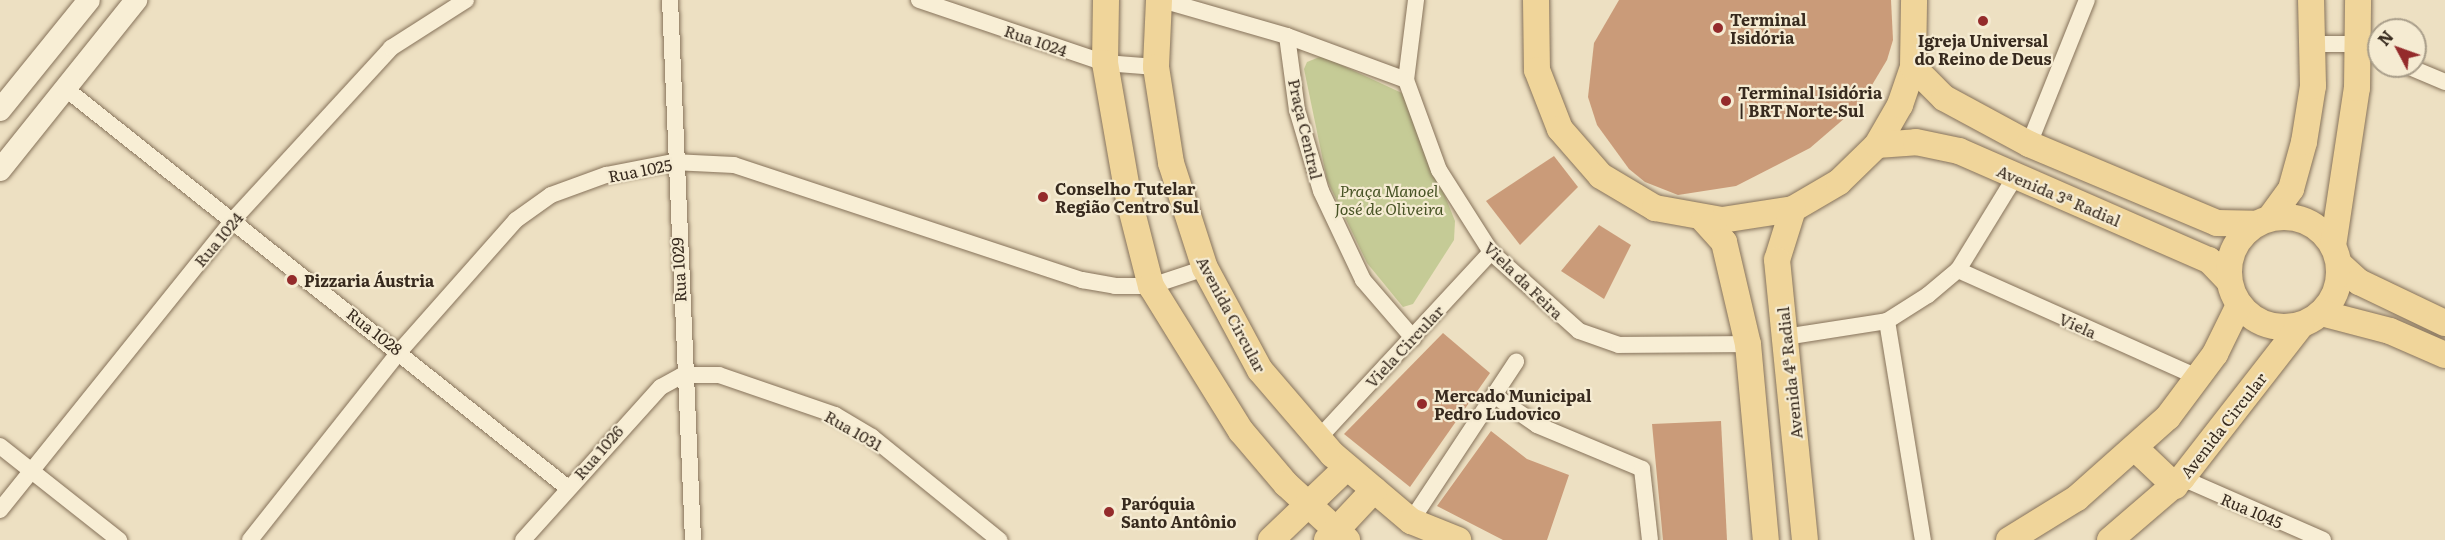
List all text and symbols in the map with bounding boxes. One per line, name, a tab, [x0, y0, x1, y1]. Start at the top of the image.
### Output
place label: Terminal Isidória	[1730, 9, 1807, 47]
marker: Igreja Universal do Reino de Deus	[1976, 14, 1990, 28]
north arrow	[2367, 18, 2427, 78]
street label: Rua 1024	[1002, 20, 1070, 60]
marker: Terminal Isidória	[1711, 21, 1725, 35]
text: N	[2371, 25, 2398, 50]
place label: Igreja Universal do Reino de Deus	[1914, 30, 2052, 68]
street label: Praça Central	[1285, 77, 1327, 181]
place label: Terminal Isidória | BRT Norte-Sul	[1738, 82, 1882, 120]
marker: Terminal Isidória | BRT Norte-Sul	[1719, 94, 1733, 108]
street label: Rua 1025	[606, 154, 674, 186]
street label: Avenida 3ª Radial	[1994, 160, 2124, 230]
place label: Conselho Tutelar Região Centro Sul	[1055, 178, 1199, 216]
park label: Praça Manoel José de Oliveira	[1334, 180, 1444, 218]
marker: Conselho Tutelar Região Centro Sul	[1036, 190, 1050, 204]
street label: Rua 1024	[190, 208, 246, 270]
street label: Rua 1029	[667, 237, 689, 303]
street label: Viela da Feira	[1480, 237, 1568, 323]
street label: Avenida Circular	[1193, 253, 1271, 375]
place label: Pizzaria Áustria	[304, 270, 434, 290]
marker: Pizzaria Áustria	[285, 273, 299, 287]
street label: Viela Circular	[1361, 301, 1447, 391]
street label: Rua 1028	[343, 303, 407, 359]
street label: Avenida 4ª Radial	[1773, 306, 1805, 440]
street label: Viela	[2056, 308, 2100, 342]
street label: Avenida Circular	[2176, 368, 2270, 482]
place label: Mercado Municipal Pedro Ludovico	[1434, 385, 1592, 423]
marker: Mercado Municipal Pedro Ludovico	[1415, 397, 1429, 411]
street label: Rua 1031	[822, 406, 886, 454]
street label: Rua 1026	[569, 421, 627, 483]
street label: Rua 1045	[2218, 488, 2286, 532]
place label: Paróquia Santo Antônio	[1121, 493, 1237, 531]
marker: Paróquia Santo Antônio	[1102, 505, 1116, 519]

